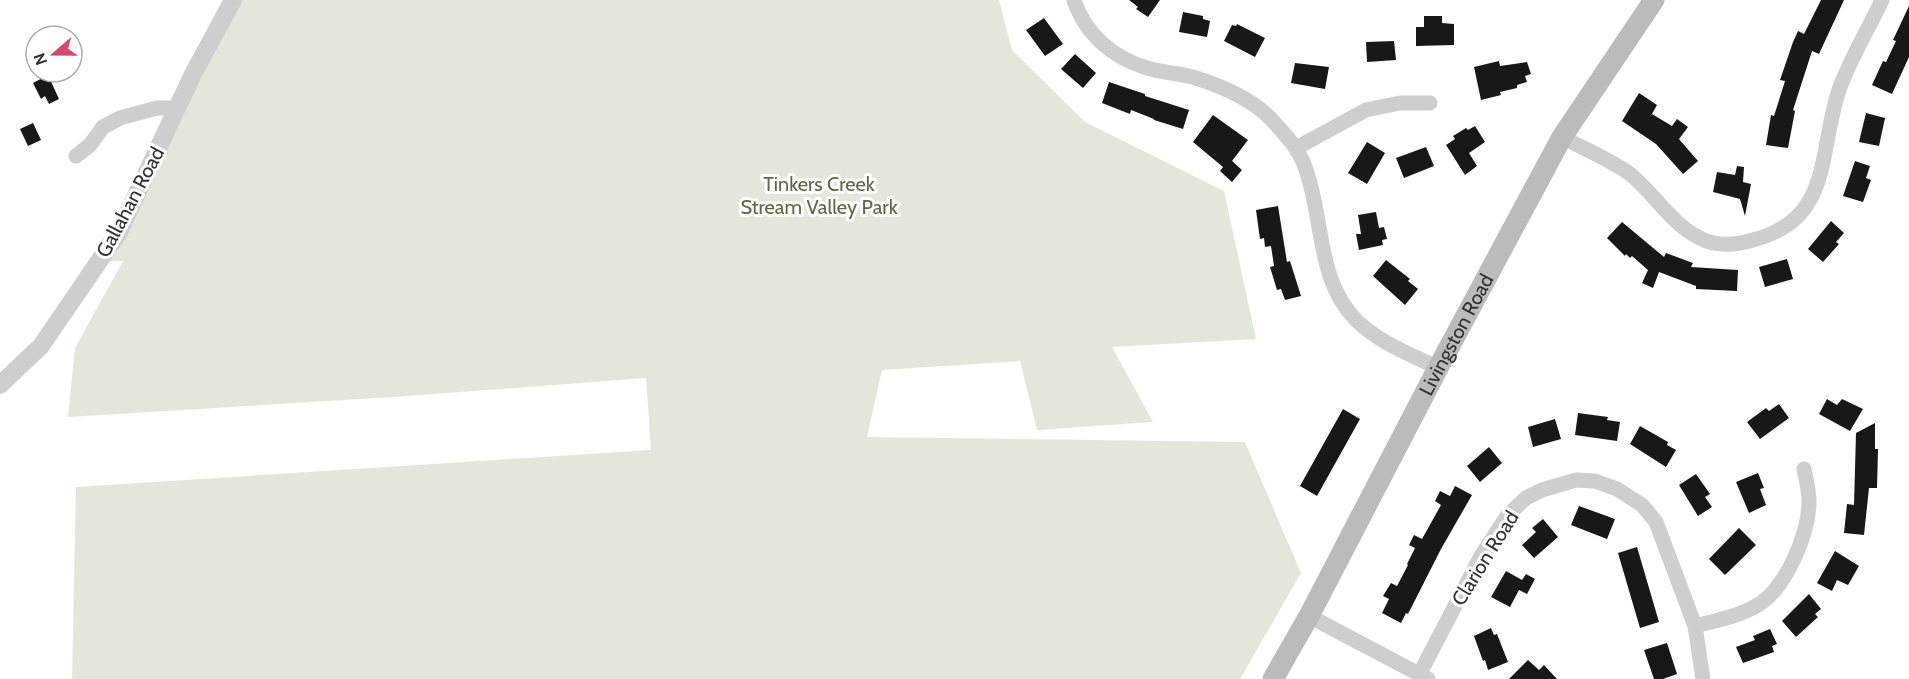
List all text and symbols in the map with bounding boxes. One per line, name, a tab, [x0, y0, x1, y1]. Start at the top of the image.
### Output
north arrow	[24, 24, 84, 84]
text: N	[30, 50, 51, 68]
street label: Gallahan Road	[91, 143, 169, 261]
park label: Tinkers Creek Stream Valley Park	[740, 172, 898, 219]
street label: Livingston Road	[1414, 270, 1498, 400]
street label: Clarion Road	[1446, 506, 1524, 610]

